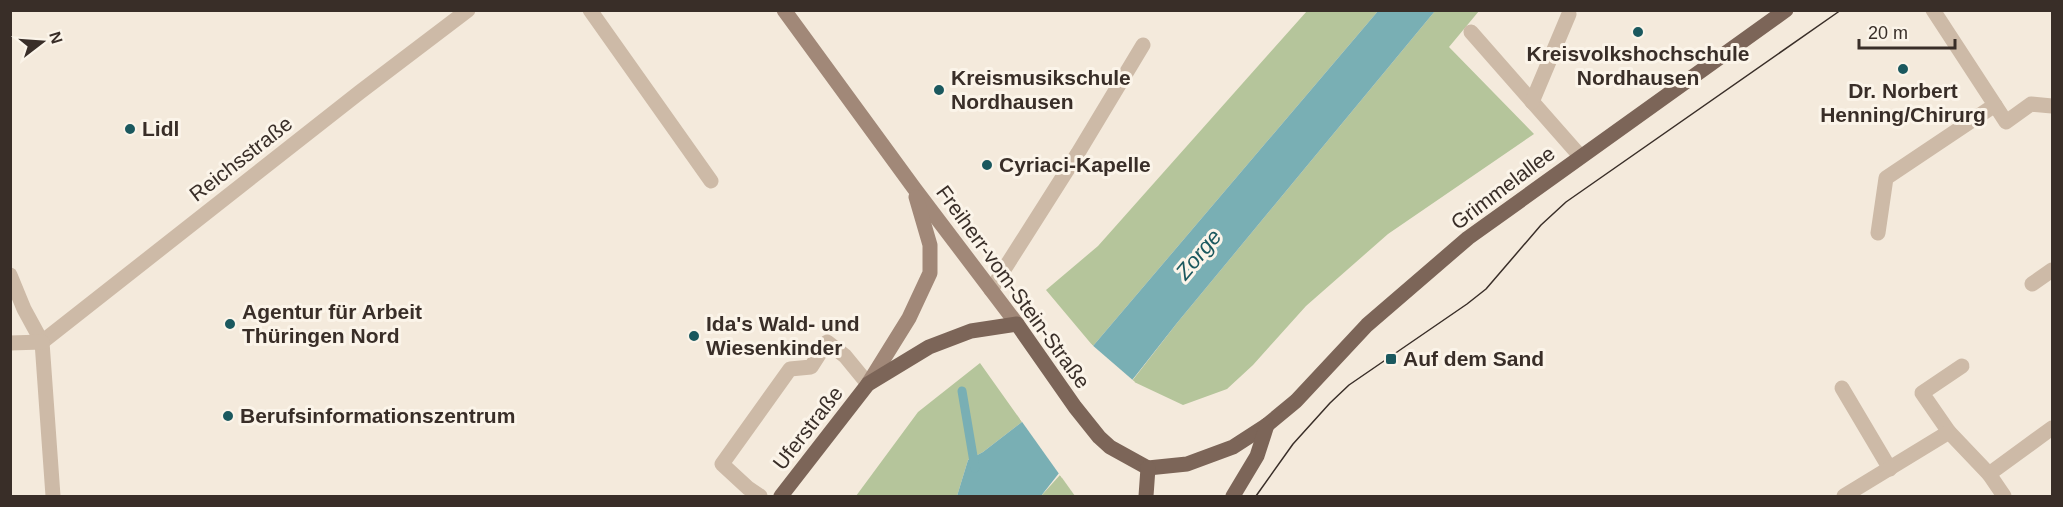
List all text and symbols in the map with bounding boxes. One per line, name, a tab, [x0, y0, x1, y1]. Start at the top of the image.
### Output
north arrow	[12, 12, 72, 72]
scale bar	[1859, 12, 1955, 50]
text: 20 m	[1868, 23, 1908, 43]
marker: Kreisvolkshochschule Nordhausen	[1631, 25, 1645, 39]
text: N	[46, 30, 66, 46]
place label: Kreisvolkshochschule Nordhausen	[1527, 42, 1749, 89]
marker: Dr. Norbert Henning/Chirurg	[1896, 62, 1910, 76]
place label: Kreismusikschule Nordhausen	[951, 66, 1131, 113]
place label: Dr. Norbert Henning/Chirurg	[1820, 79, 1986, 126]
marker: Kreismusikschule Nordhausen	[932, 83, 946, 97]
street label: Reichsstraße	[185, 111, 297, 206]
place label: Lidl	[142, 117, 179, 140]
marker: Lidl	[123, 122, 137, 136]
street label: Grimmelallee	[1446, 141, 1559, 234]
place label: Cyriaci-Kapelle	[999, 153, 1151, 176]
marker: Cyriaci-Kapelle	[980, 158, 994, 172]
street label: Freiherr-vom-Stein-Straße	[932, 181, 1095, 393]
water label: Zorge	[1170, 224, 1226, 285]
place label: Agentur für Arbeit Thüringen Nord	[242, 300, 422, 347]
place label: Ida's Wald- und Wiesenkinder	[706, 312, 860, 359]
marker: Agentur für Arbeit Thüringen Nord	[223, 317, 237, 331]
marker: Ida's Wald- und Wiesenkinder	[687, 329, 701, 343]
place label: Auf dem Sand	[1403, 347, 1544, 370]
marker: Auf dem Sand	[1384, 352, 1398, 366]
street label: Uferstraße	[768, 382, 847, 474]
place label: Berufsinformationszentrum	[240, 404, 515, 427]
marker: Berufsinformationszentrum	[221, 409, 235, 423]

